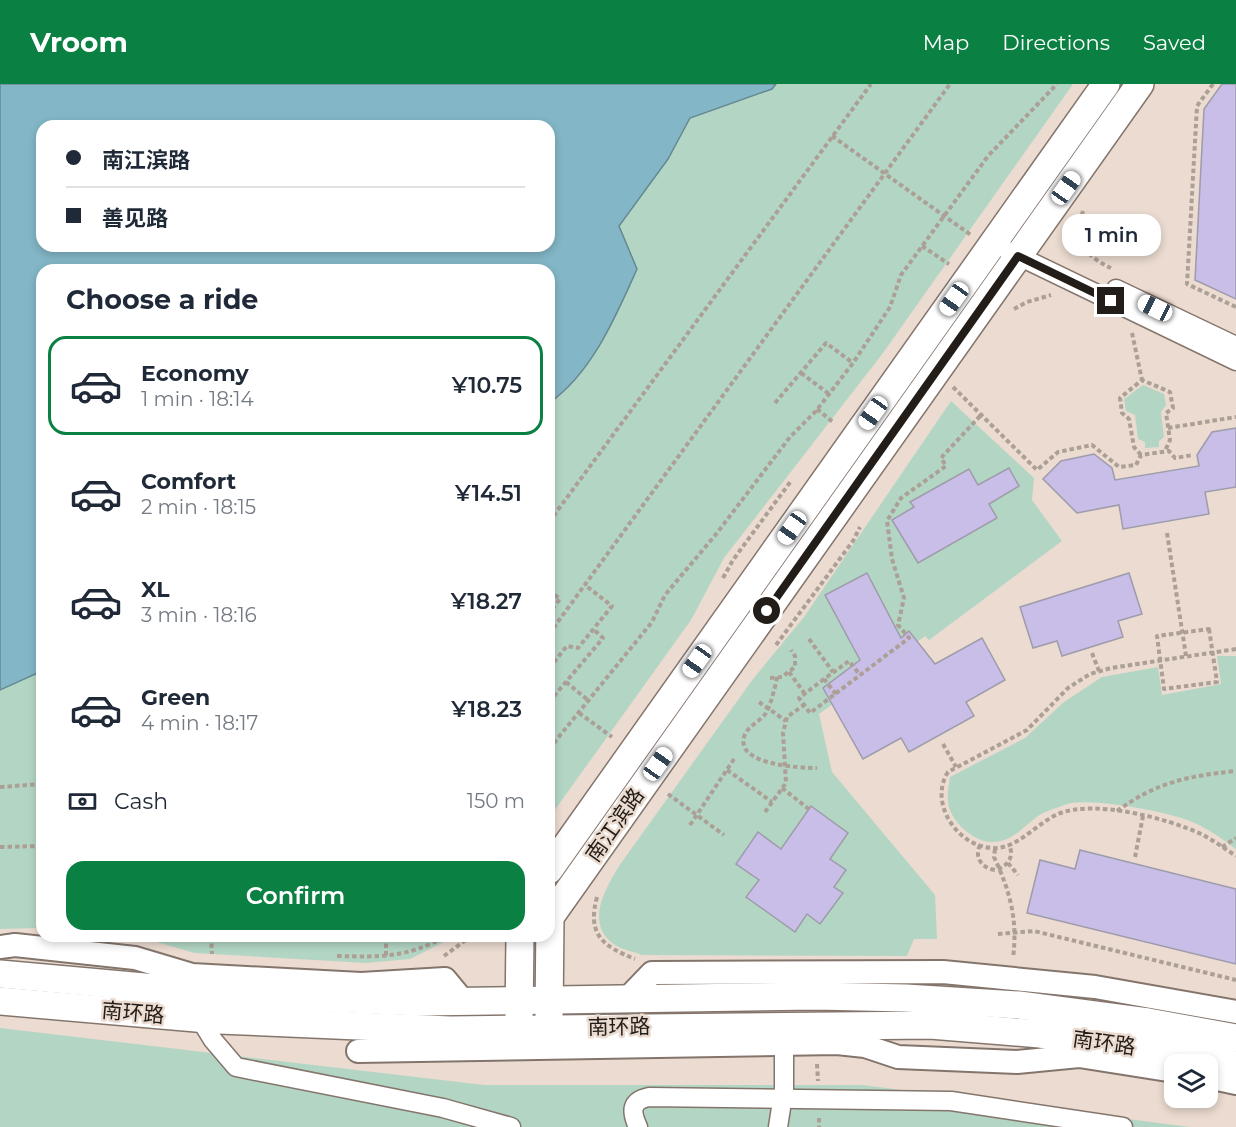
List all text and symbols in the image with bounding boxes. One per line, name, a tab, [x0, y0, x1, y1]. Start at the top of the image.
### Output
text: Vroom	[30, 25, 128, 59]
text: Map	[923, 30, 969, 55]
text: Directions	[1002, 30, 1110, 55]
text: Saved	[1143, 30, 1206, 55]
text: 南江滨路	[102, 147, 190, 174]
car	[1048, 168, 1084, 208]
text: 善见路	[102, 205, 168, 232]
callout: 1 min	[1062, 214, 1160, 256]
text: 1 min	[1085, 223, 1138, 247]
car	[936, 279, 972, 319]
text: Choose a ride	[66, 283, 258, 316]
route end	[1097, 287, 1124, 314]
car	[1135, 292, 1175, 324]
icon: car	[69, 359, 123, 413]
text: Economy	[141, 360, 249, 387]
text: ¥10.75	[452, 372, 522, 399]
text: 1 min · 18:14	[141, 387, 254, 411]
car	[855, 393, 891, 433]
icon: car	[69, 467, 123, 521]
text: Comfort	[141, 468, 236, 495]
text: ¥14.51	[455, 480, 522, 507]
text: 2 min · 18:15	[141, 495, 256, 519]
car	[774, 508, 810, 548]
icon: car	[69, 575, 123, 629]
text: XL	[141, 576, 170, 603]
text: ¥18.27	[451, 588, 522, 615]
route start	[753, 597, 780, 624]
text: 3 min · 18:16	[141, 603, 257, 627]
car	[679, 641, 715, 681]
icon: car	[69, 683, 123, 737]
text: Green	[141, 684, 210, 711]
text: ¥18.23	[451, 696, 522, 723]
text: 4 min · 18:17	[141, 711, 258, 735]
car	[640, 744, 676, 784]
street label: 南江滨路	[580, 783, 649, 866]
icon: cash	[66, 785, 99, 818]
text: Cash	[114, 788, 168, 815]
text: 150 m	[467, 789, 525, 813]
button: Confirm	[66, 861, 525, 930]
street label: 南环路	[101, 997, 166, 1028]
street label: 南环路	[587, 1013, 651, 1040]
street label: 南环路	[1071, 1026, 1137, 1059]
map controls	[1164, 1054, 1218, 1108]
button: layers	[1164, 1054, 1218, 1108]

